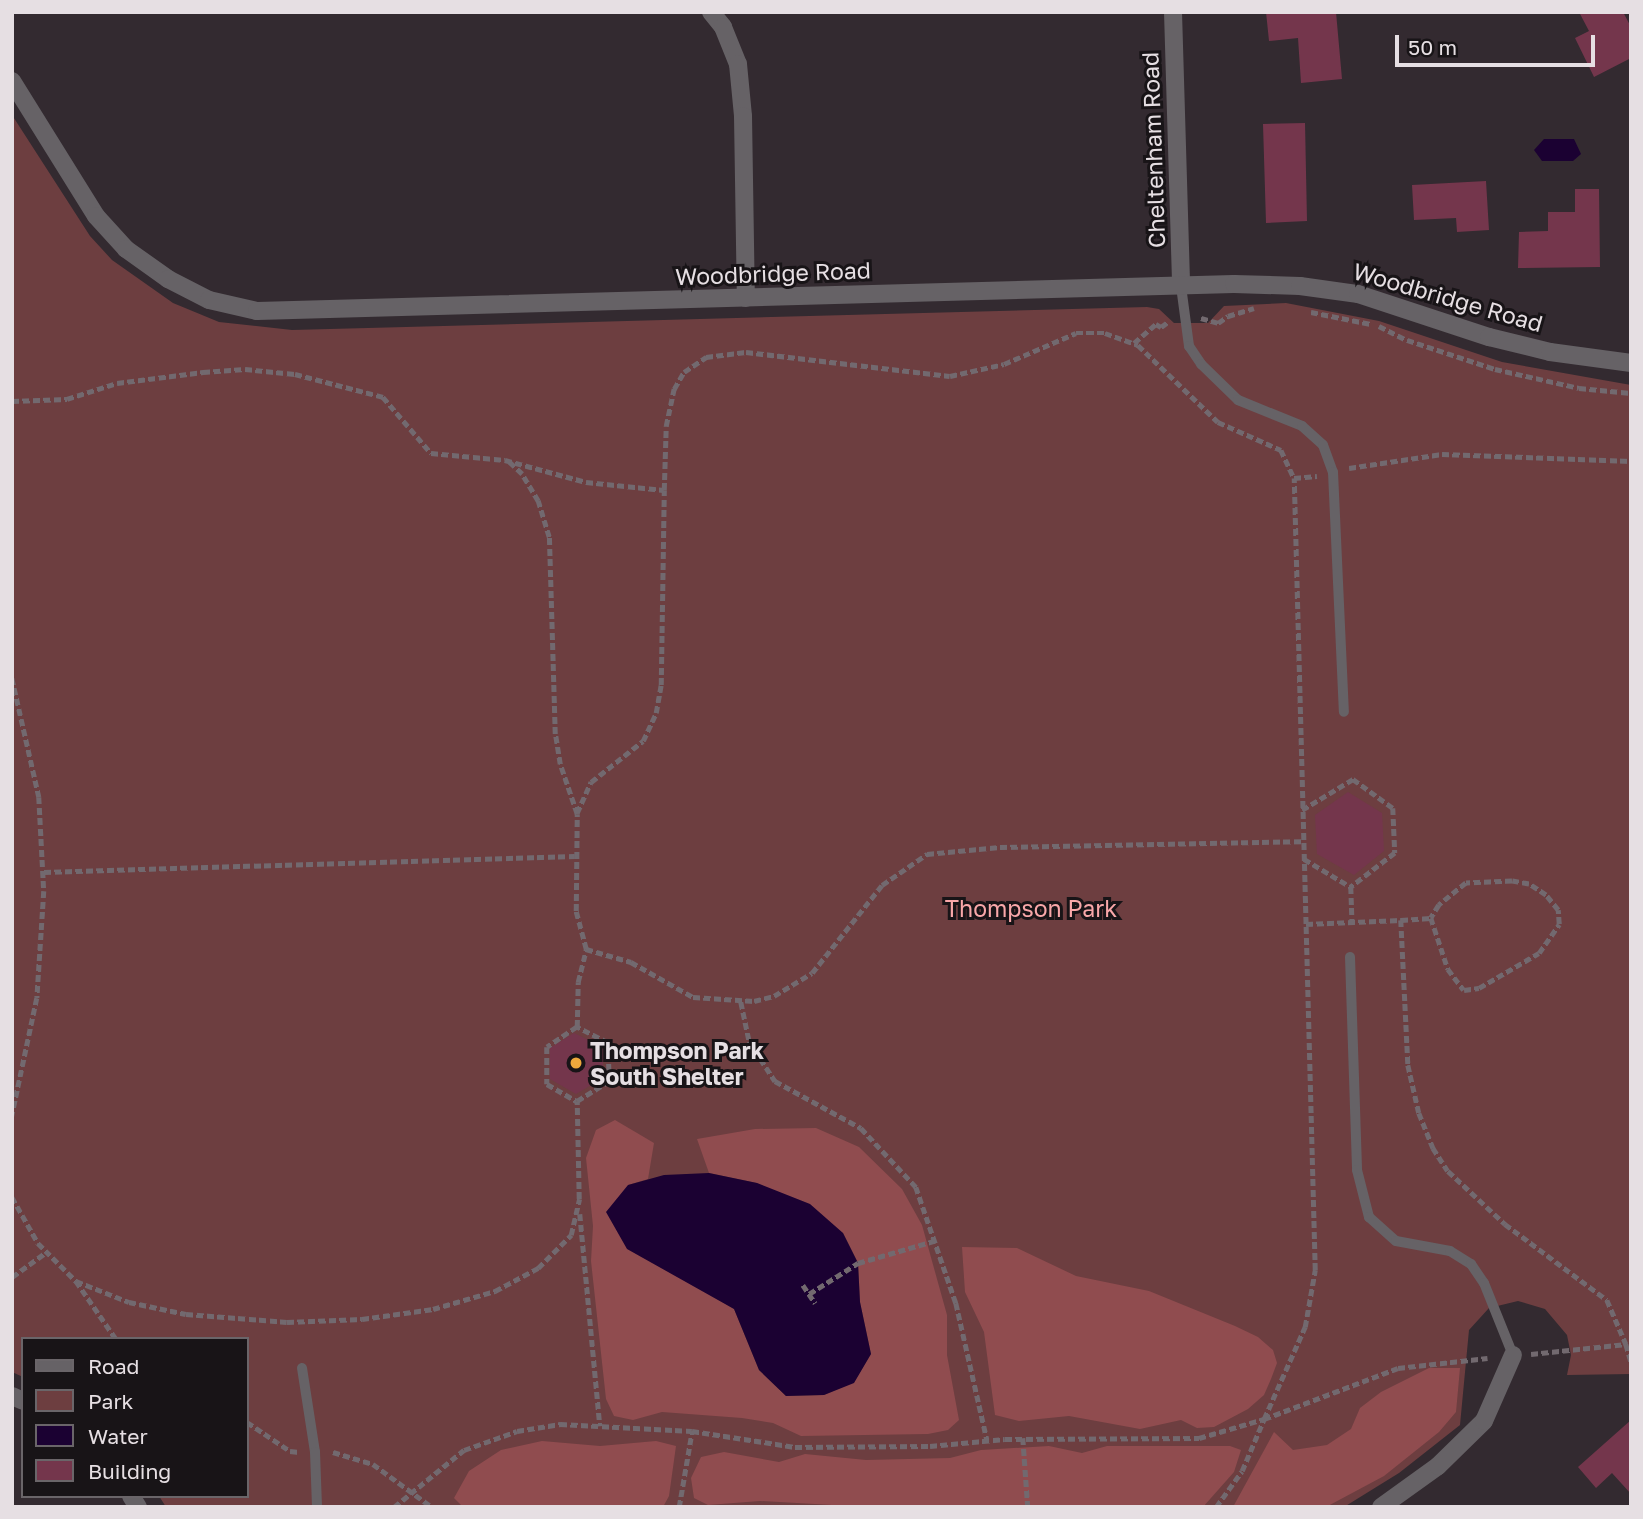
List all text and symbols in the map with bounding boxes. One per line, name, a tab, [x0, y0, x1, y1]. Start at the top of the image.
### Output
scale bar	[1398, 21, 1598, 65]
text: 50 m	[1408, 34, 1457, 60]
street label: Cheltenham Road	[1136, 51, 1170, 249]
street label: Woodbridge Road	[675, 256, 871, 290]
street label: Woodbridge Road	[1350, 257, 1546, 337]
park label: Thompson Park	[945, 894, 1117, 922]
place label: Thompson Park South Shelter	[590, 1036, 764, 1090]
marker: Thompson Park South Shelter	[568, 1055, 584, 1071]
legend	[21, 1337, 248, 1498]
text: Road	[88, 1353, 139, 1379]
text: Park	[88, 1388, 133, 1414]
text: Water	[88, 1423, 148, 1449]
text: Building	[88, 1458, 171, 1484]

